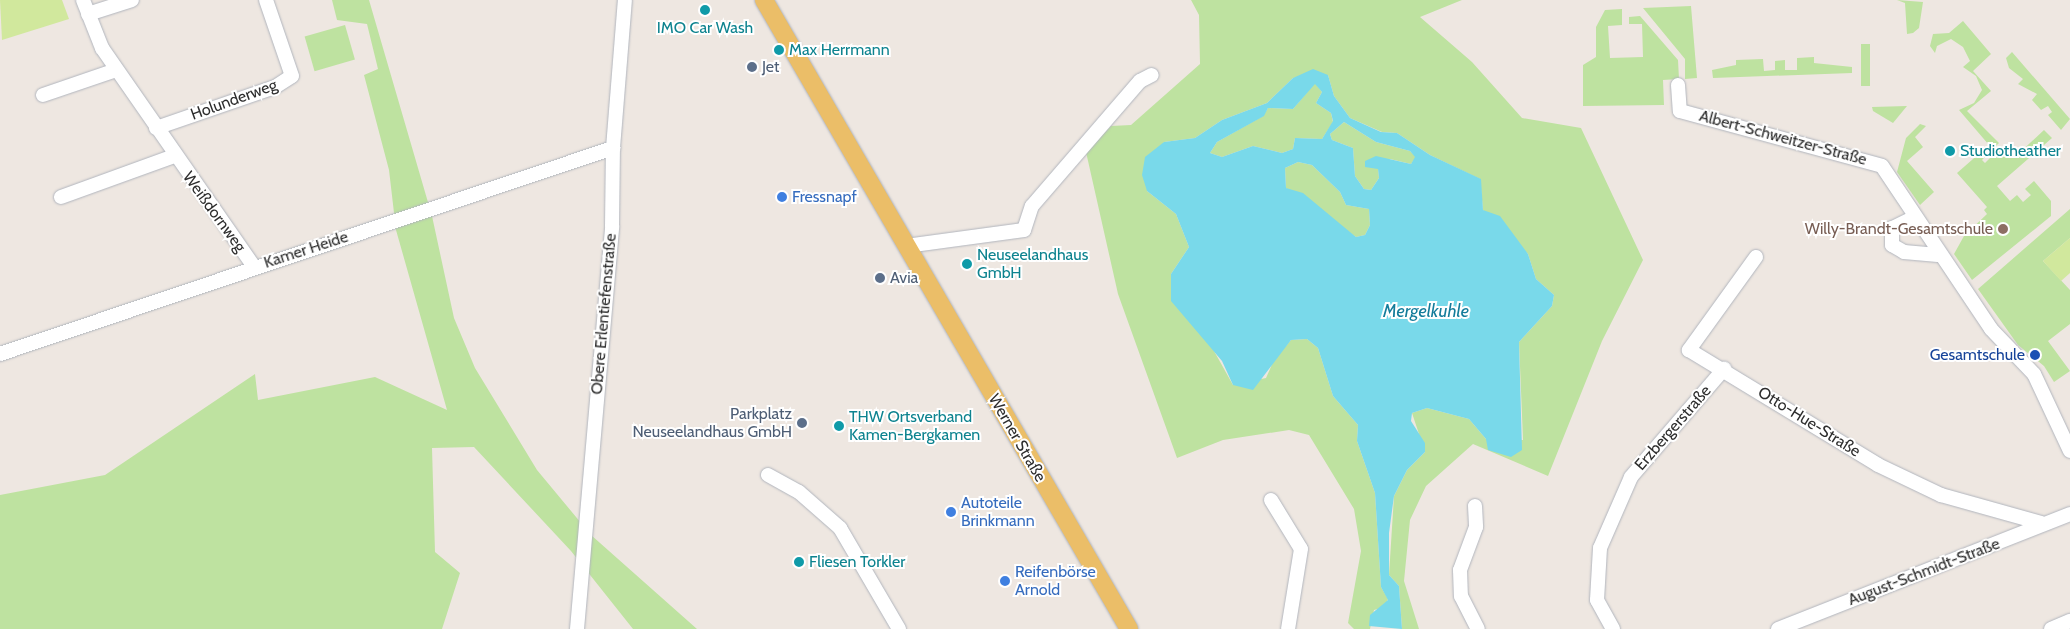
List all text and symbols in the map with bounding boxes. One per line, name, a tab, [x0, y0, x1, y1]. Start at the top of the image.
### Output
marker: IMO Car Wash	[699, 4, 711, 16]
place label: IMO Car Wash	[657, 18, 753, 38]
place label: Max Herrmann	[789, 40, 890, 60]
marker: Max Herrmann	[773, 44, 785, 56]
place label: Jet	[762, 57, 779, 77]
marker: Jet	[746, 61, 758, 73]
street label: Holunderweg	[188, 75, 280, 125]
street label: Albert-Schweitzer-Straße	[1697, 106, 1869, 170]
place label: Studiotheather	[1960, 141, 2061, 161]
marker: Studiotheather	[1944, 145, 1956, 157]
street label: Weißdornweg	[178, 168, 250, 256]
place label: Fressnapf	[792, 187, 857, 207]
marker: Fressnapf	[776, 191, 788, 203]
place label: Willy-Brandt-Gesamtschule	[1805, 219, 1993, 239]
marker: Willy-Brandt-Gesamtschule	[1997, 223, 2009, 235]
street label: Kamer Heide	[261, 227, 351, 273]
street label: Obere Erlentiefenstraße	[587, 233, 621, 395]
place label: Neuseelandhaus GmbH	[977, 245, 1088, 283]
marker: Neuseelandhaus GmbH	[961, 258, 973, 270]
place label: Avia	[890, 268, 918, 288]
marker: Avia	[874, 272, 886, 284]
water label: Mergelkuhle	[1383, 300, 1469, 322]
place label: Gesamtschule	[1930, 345, 2025, 365]
marker: Gesamtschule	[2029, 349, 2041, 361]
street label: Erzbergerstraße	[1631, 381, 1715, 475]
street label: Otto-Hue-Straße	[1754, 383, 1864, 461]
street label: Werner Straße	[984, 391, 1050, 485]
place label: Parkplatz Neuseelandhaus GmbH	[633, 404, 792, 442]
place label: THW Ortsverband Kamen-Bergkamen	[849, 407, 980, 445]
marker: Parkplatz Neuseelandhaus GmbH	[796, 417, 808, 429]
marker: THW Ortsverband Kamen-Bergkamen	[833, 420, 845, 432]
place label: Autoteile Brinkmann	[961, 493, 1035, 531]
marker: Autoteile Brinkmann	[945, 506, 957, 518]
street label: August-Schmidt-Straße	[1845, 534, 2003, 610]
place label: Fliesen Torkler	[809, 552, 905, 572]
marker: Fliesen Torkler	[793, 556, 805, 568]
place label: Reifenbörse Arnold	[1015, 562, 1096, 600]
marker: Reifenbörse Arnold	[999, 575, 1011, 587]

